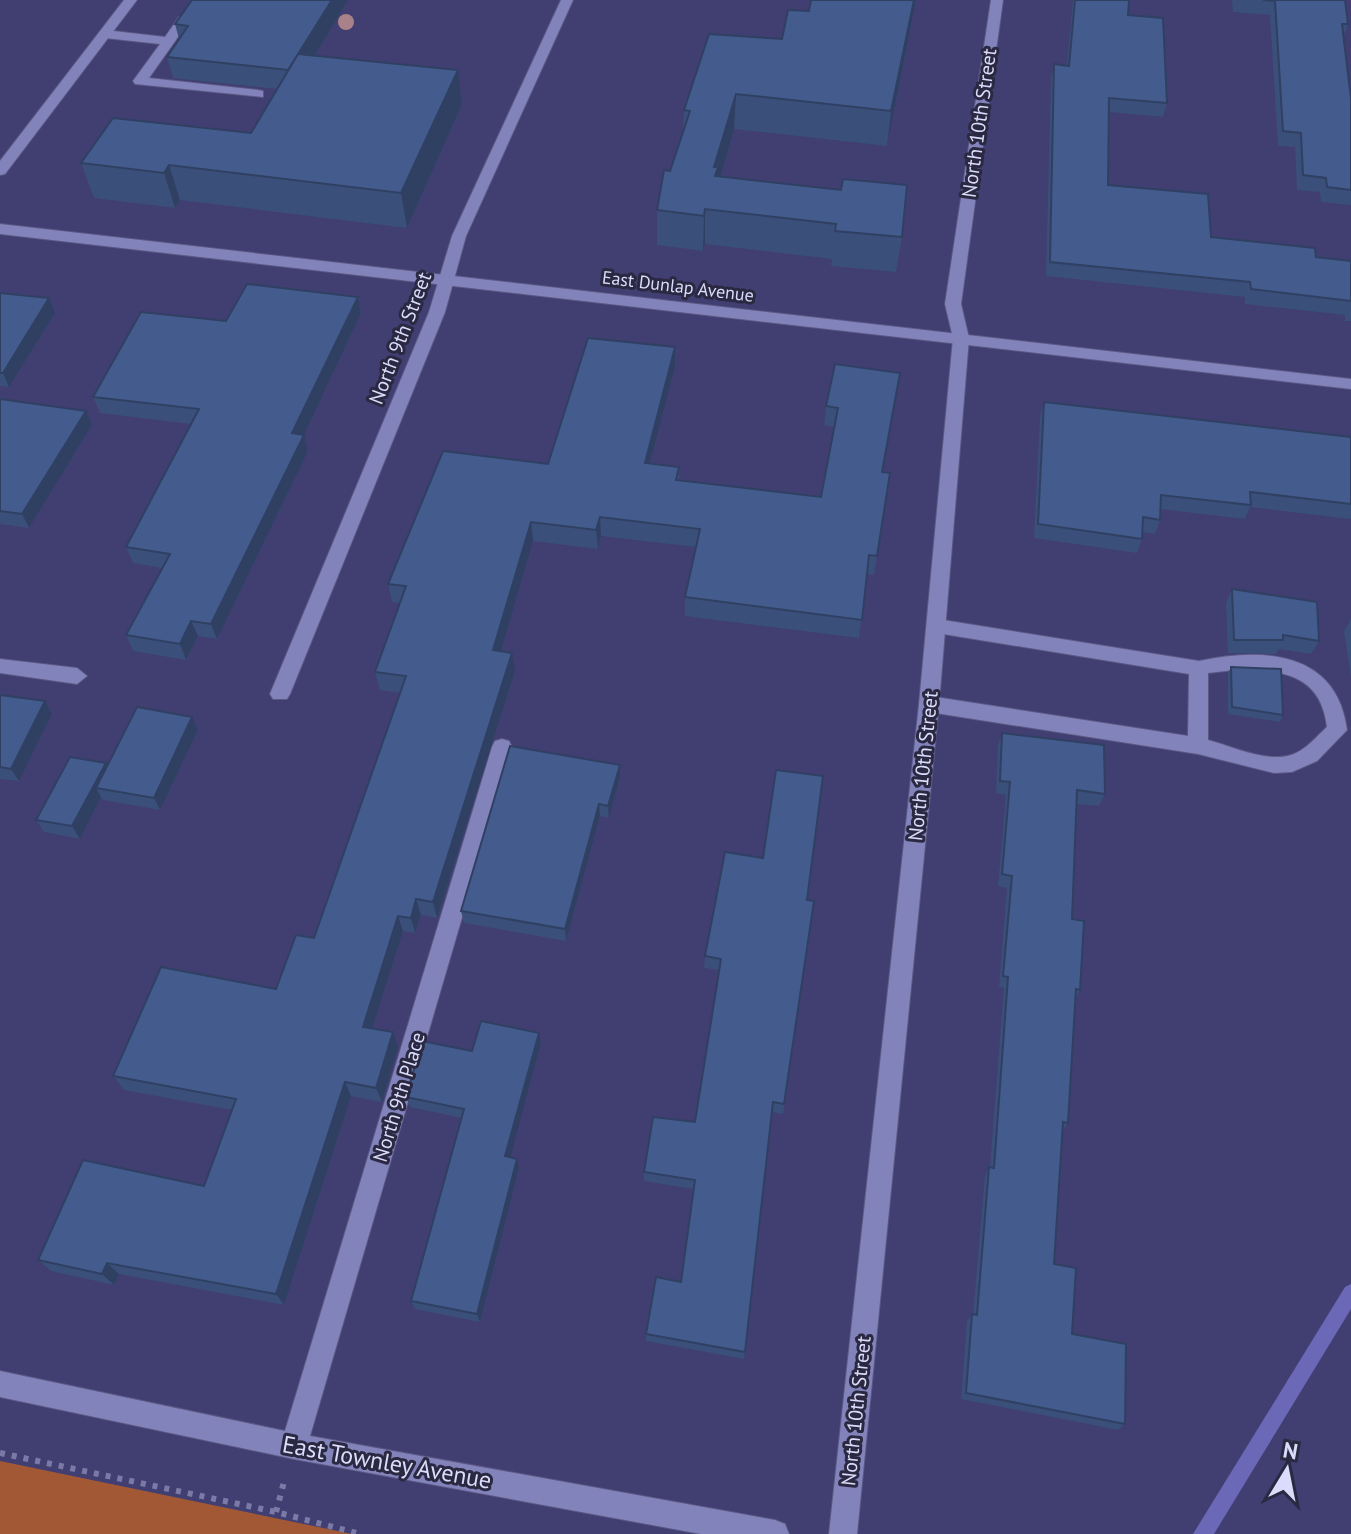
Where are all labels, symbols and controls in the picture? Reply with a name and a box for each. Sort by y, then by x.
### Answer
street label: North 10th Street [956,46,1002,199]
street label: East Dunlap Avenue [601,265,755,307]
street label: North 9th Street [363,268,437,408]
street label: North 10th Street [902,690,944,842]
street label: North 9th Place [367,1029,431,1165]
street label: North 10th Street [835,1335,877,1487]
street label: East Townley Avenue [280,1428,494,1496]
north arrow [1247,1430,1327,1510]
text: N [1281,1435,1300,1465]

